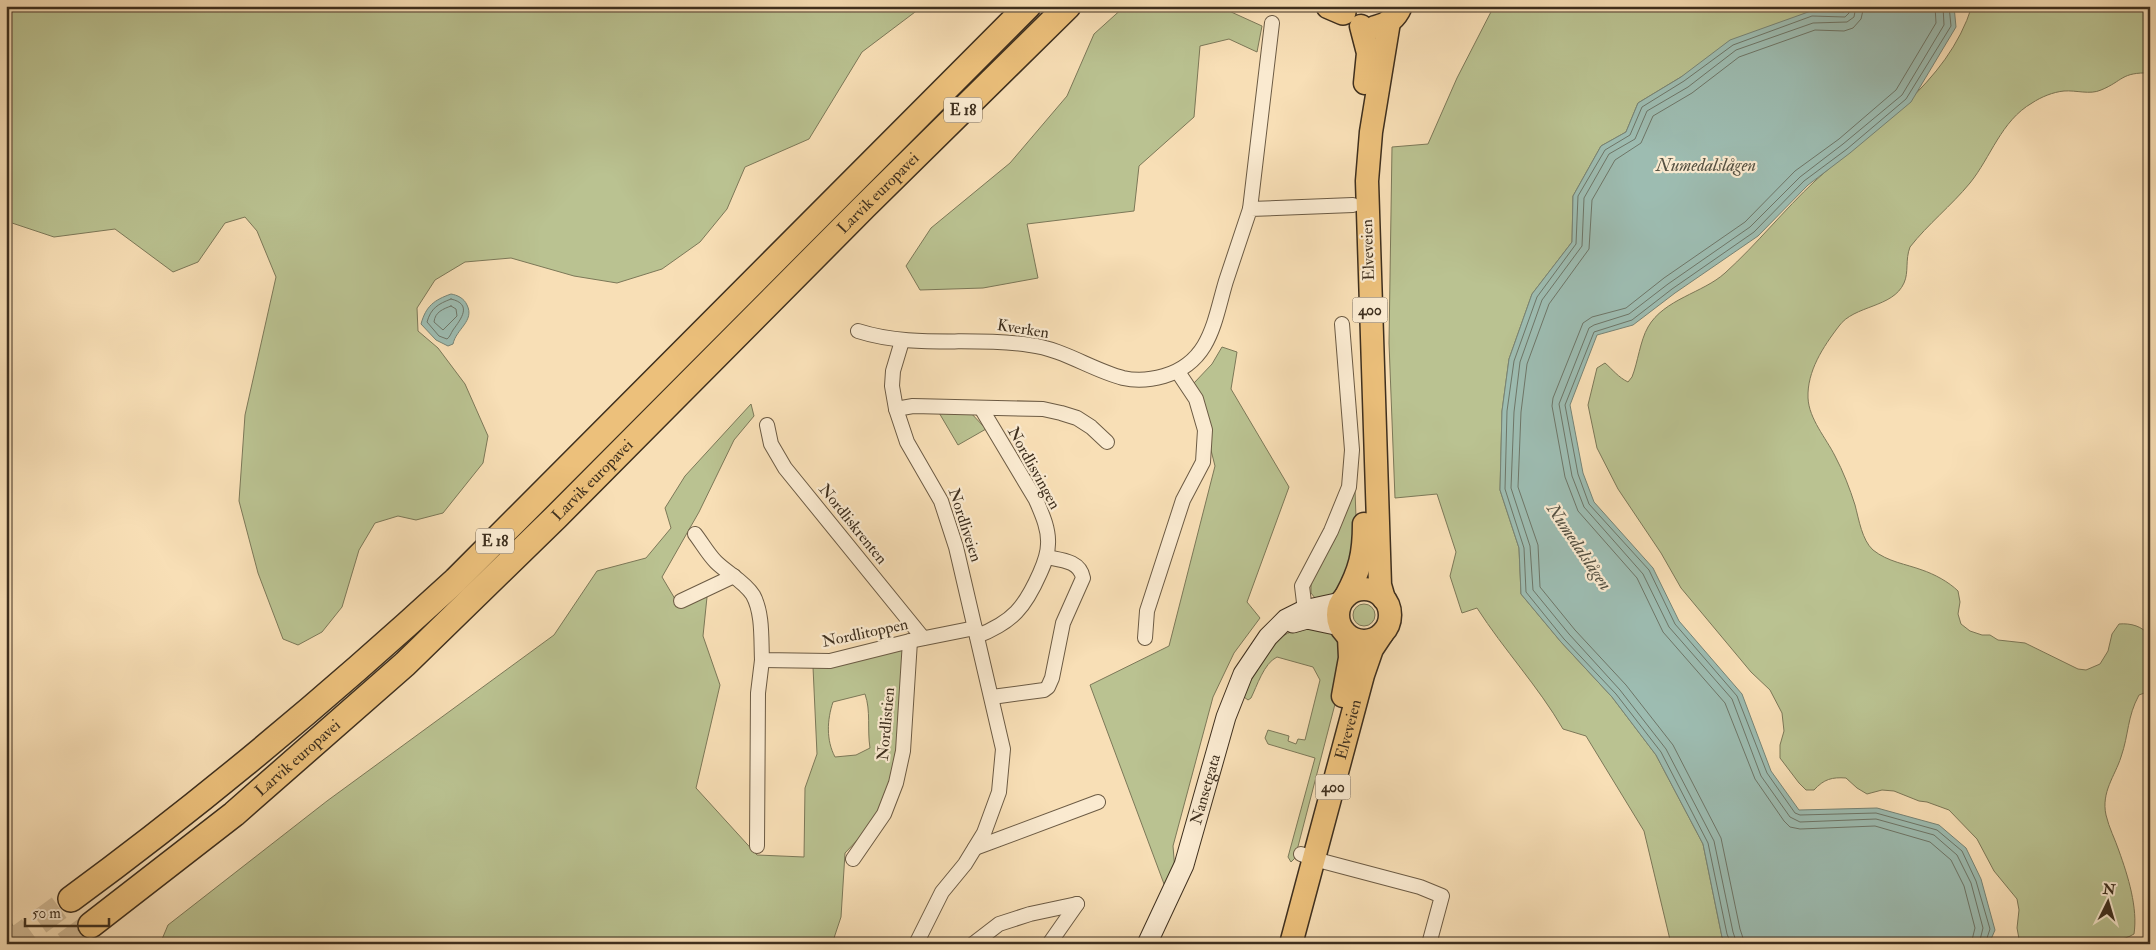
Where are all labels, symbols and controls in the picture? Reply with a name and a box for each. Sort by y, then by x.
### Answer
road number: E 18 [944,98,982,122]
street label: Larvik europavei [833,148,923,238]
water label: Numedalslågen [1655,154,1756,177]
street label: Elveveien [1357,219,1379,281]
road number: 400 [1352,298,1388,322]
street label: Kverken [996,315,1050,343]
street label: Nordlisvingen [1003,423,1065,513]
street label: Larvik europavei [548,435,637,525]
street label: Nordliskrenten [814,480,892,568]
street label: Nordliveien [944,486,986,564]
water label: Numedalslågen [1541,498,1617,595]
road number: E 18 [476,528,514,554]
street label: Nordlitoppen [820,614,910,653]
street label: Nordlistien [873,686,899,762]
street label: Elveveien [1331,697,1366,762]
street label: Larvik europavei [251,715,345,801]
street label: Nansetgata [1186,751,1225,827]
road number: 400 [1316,774,1350,800]
north arrow [2084,878,2134,928]
text: N [2101,880,2117,899]
scale bar [25,895,109,927]
text: 50 m [32,904,61,923]

